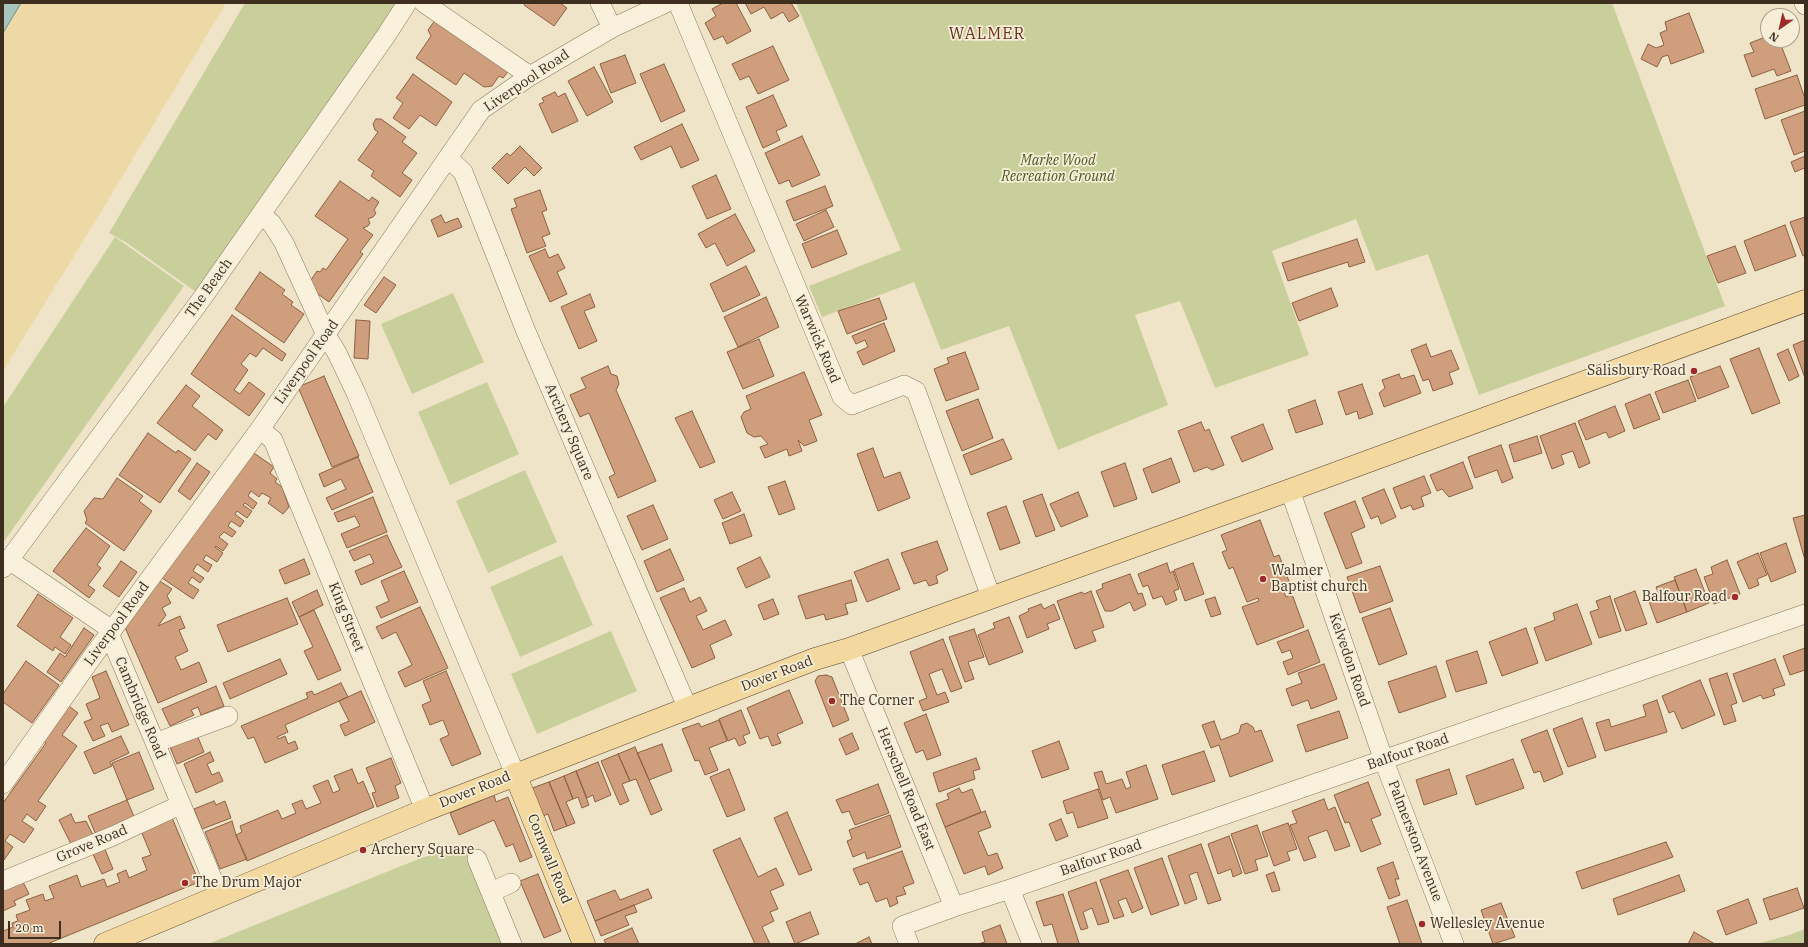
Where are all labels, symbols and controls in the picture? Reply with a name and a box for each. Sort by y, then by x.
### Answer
north arrow [1760,8,1800,48]
district label: WALMER [949,24,1025,44]
text: N [1766,29,1781,45]
street label: Liverpool Road [481,46,573,116]
park label: Marke Wood Recreation Ground [1001,153,1115,186]
street label: The Beach [182,255,236,321]
street label: Warwick Road [791,292,843,386]
street label: Liverpool Road [272,317,342,407]
place label: Salisbury Road [1587,363,1686,379]
marker: Salisbury Road [1689,366,1699,376]
street label: Archery Square [541,381,597,483]
place label: Walmer Baptist church [1271,563,1368,596]
marker: Walmer Baptist church [1258,574,1268,584]
street label: Liverpool Road [81,579,153,669]
street label: King Street [324,580,368,654]
place label: Balfour Road [1642,589,1727,605]
marker: Balfour Road [1730,592,1740,602]
street label: Kelvedon Road [1325,611,1373,709]
street label: Dover Road [739,653,815,695]
street label: Cambridge Road [111,655,169,761]
place label: The Corner [840,693,914,709]
marker: The Corner [827,696,837,706]
street label: Herschell Road East [874,725,938,853]
street label: Balfour Road [1365,730,1451,774]
street label: Dover Road [437,768,513,812]
street label: Palmerston Avenue [1384,778,1446,904]
street label: Cornwall Road [523,812,575,906]
street label: Grove Road [54,822,130,866]
street label: Balfour Road [1058,836,1144,880]
place label: Archery Square [371,842,474,858]
marker: Archery Square [358,845,368,855]
place label: The Drum Major [193,875,301,891]
marker: The Drum Major [180,878,190,888]
scale bar [10,913,63,939]
place label: Wellesley Avenue [1430,916,1545,932]
marker: Wellesley Avenue [1417,919,1427,929]
text: 20 m [15,920,44,935]

